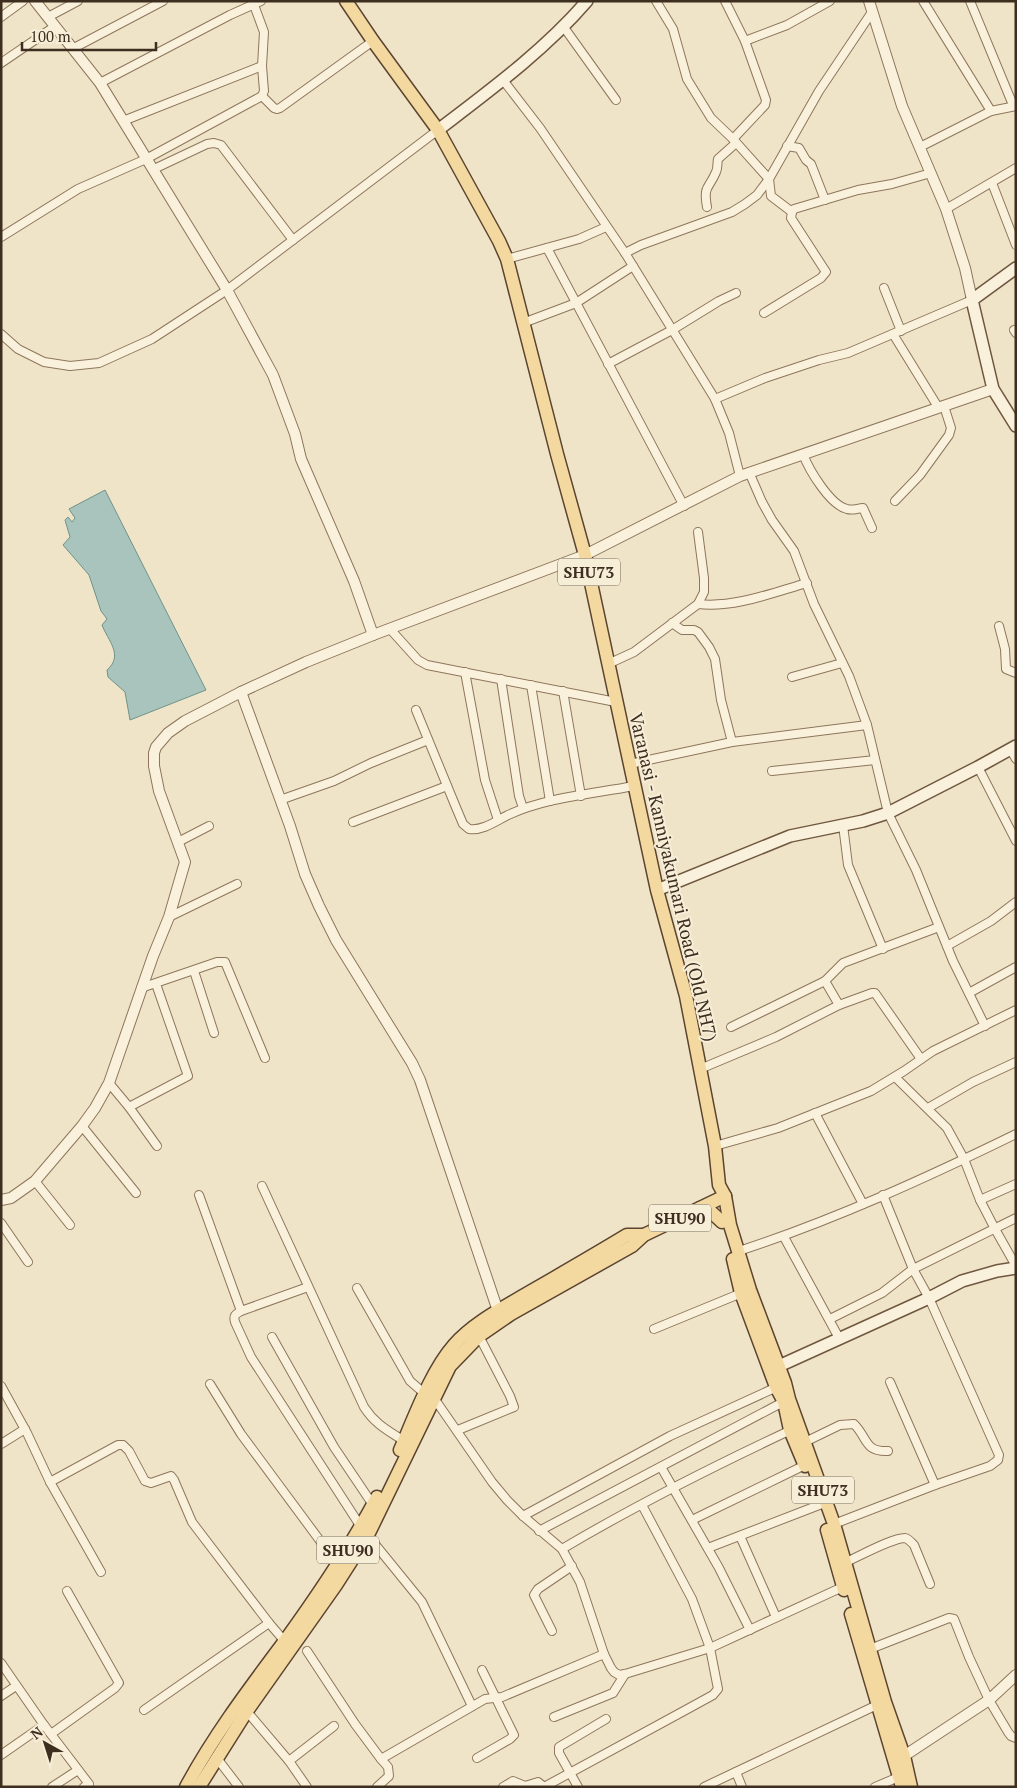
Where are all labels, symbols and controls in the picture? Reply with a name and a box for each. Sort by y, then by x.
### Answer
scale bar [22,20,156,52]
text: 100 m [30,26,71,46]
road number: SHU73 [558,558,620,586]
street label: Varanasi - Kanniyakumari Road (Old NH7) [624,710,724,1044]
road number: SHU90 [649,1204,711,1232]
road number: SHU73 [792,1476,854,1504]
road number: SHU90 [317,1536,379,1564]
north arrow [20,1718,70,1768]
text: N [26,1722,47,1743]

